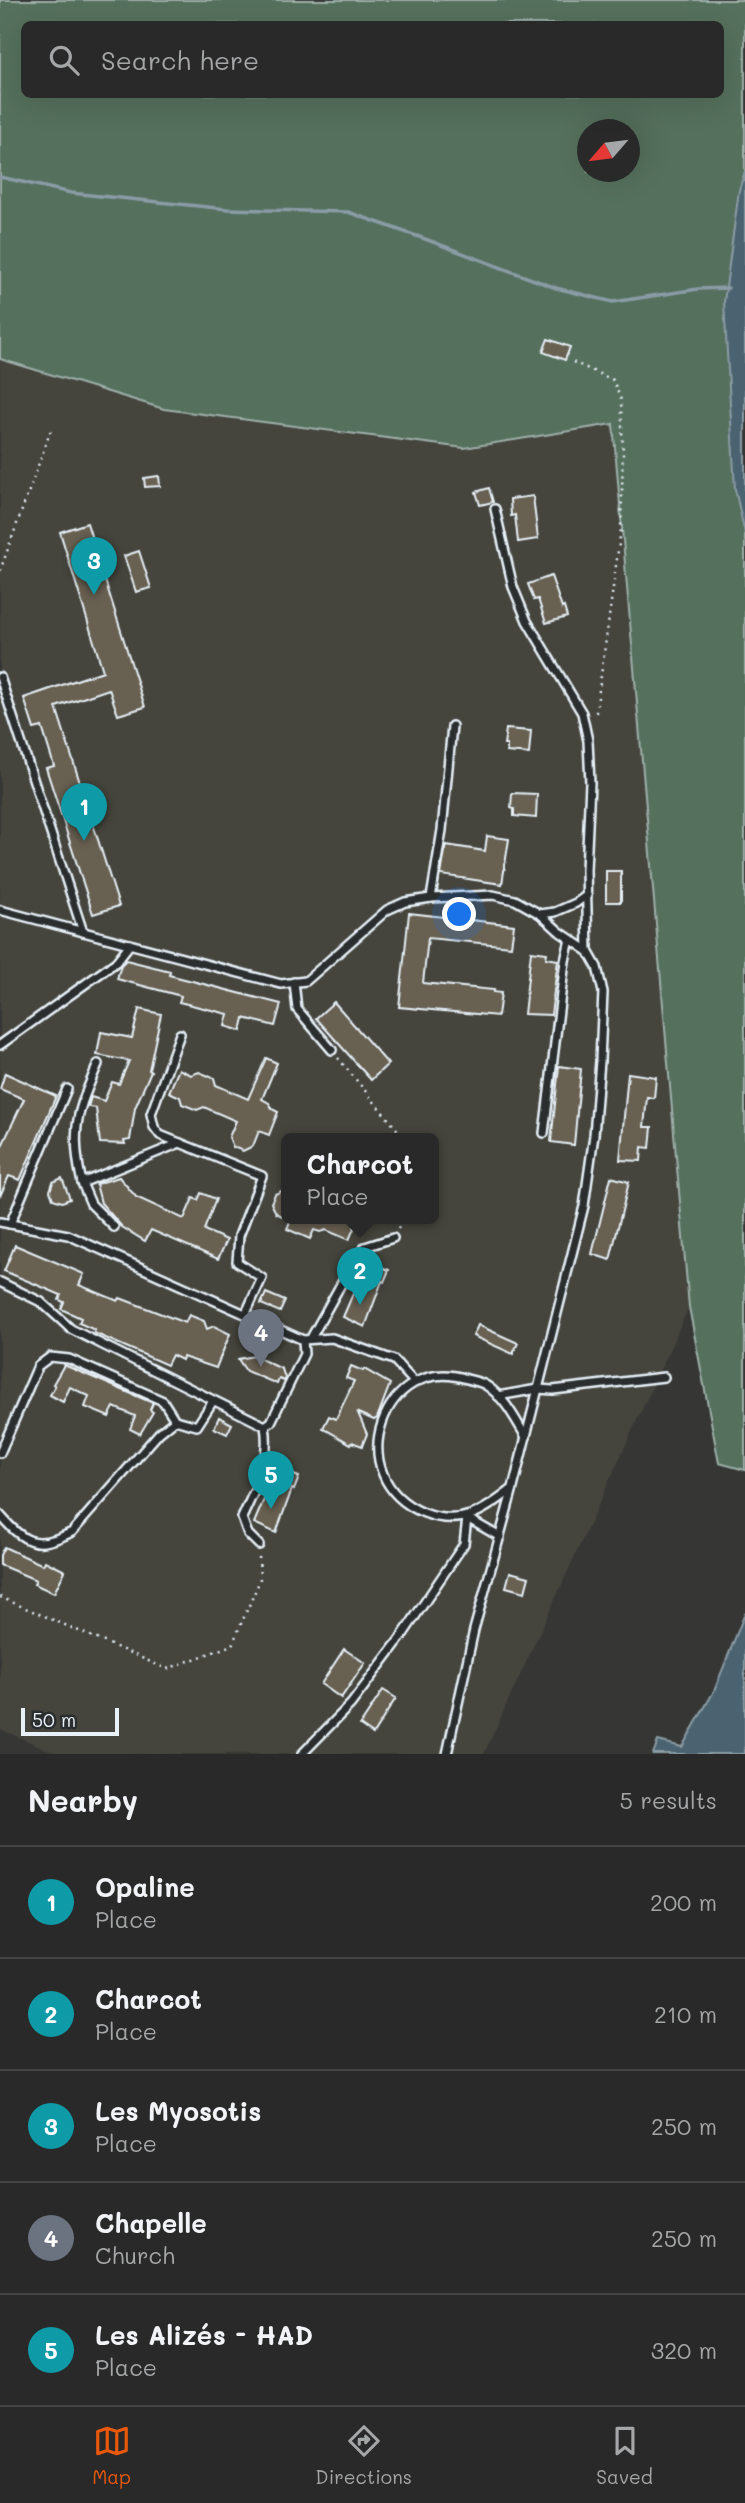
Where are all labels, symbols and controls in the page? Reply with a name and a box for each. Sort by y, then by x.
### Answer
search box [21,21,724,98]
icon: search [45,41,83,79]
text: Search here [101,43,259,77]
north arrow [577,119,640,182]
pin: 3 [71,537,117,595]
pin: 1 [61,783,107,841]
your location [442,897,476,931]
popup [281,1133,439,1224]
text: Charcot [307,1147,413,1181]
text: Place [307,1181,369,1211]
pin: 2 [337,1247,383,1305]
pin: 4 [238,1309,284,1367]
pin: 5 [248,1451,294,1509]
scale bar [21,1705,119,1737]
text: 50 m [32,1707,76,1732]
text: Nearby [28,1780,138,1820]
text: 5 results [620,1785,717,1815]
text: Opaline [95,1870,195,1904]
text: 1 [46,1887,56,1917]
text: 200 m [650,1887,717,1917]
text: Place [95,1904,157,1934]
text: Charcot [95,1982,202,2016]
text: 2 [45,1999,57,2029]
text: 210 m [654,1999,717,2029]
text: Place [95,2016,157,2046]
text: Les Myosotis [95,2094,261,2128]
text: 3 [44,2111,58,2141]
text: 250 m [651,2111,717,2141]
text: Place [95,2128,157,2158]
text: Chapelle [95,2206,207,2240]
text: 4 [44,2223,58,2253]
text: 250 m [651,2223,717,2253]
text: Church [95,2240,175,2270]
text: Les Alizés - HAD [95,2318,313,2352]
text: 5 [44,2335,58,2365]
text: 320 m [651,2335,717,2365]
text: Place [95,2352,157,2382]
tab: Map [92,2422,131,2489]
tab: Directions [315,2422,412,2489]
tab: Saved [596,2422,653,2489]

